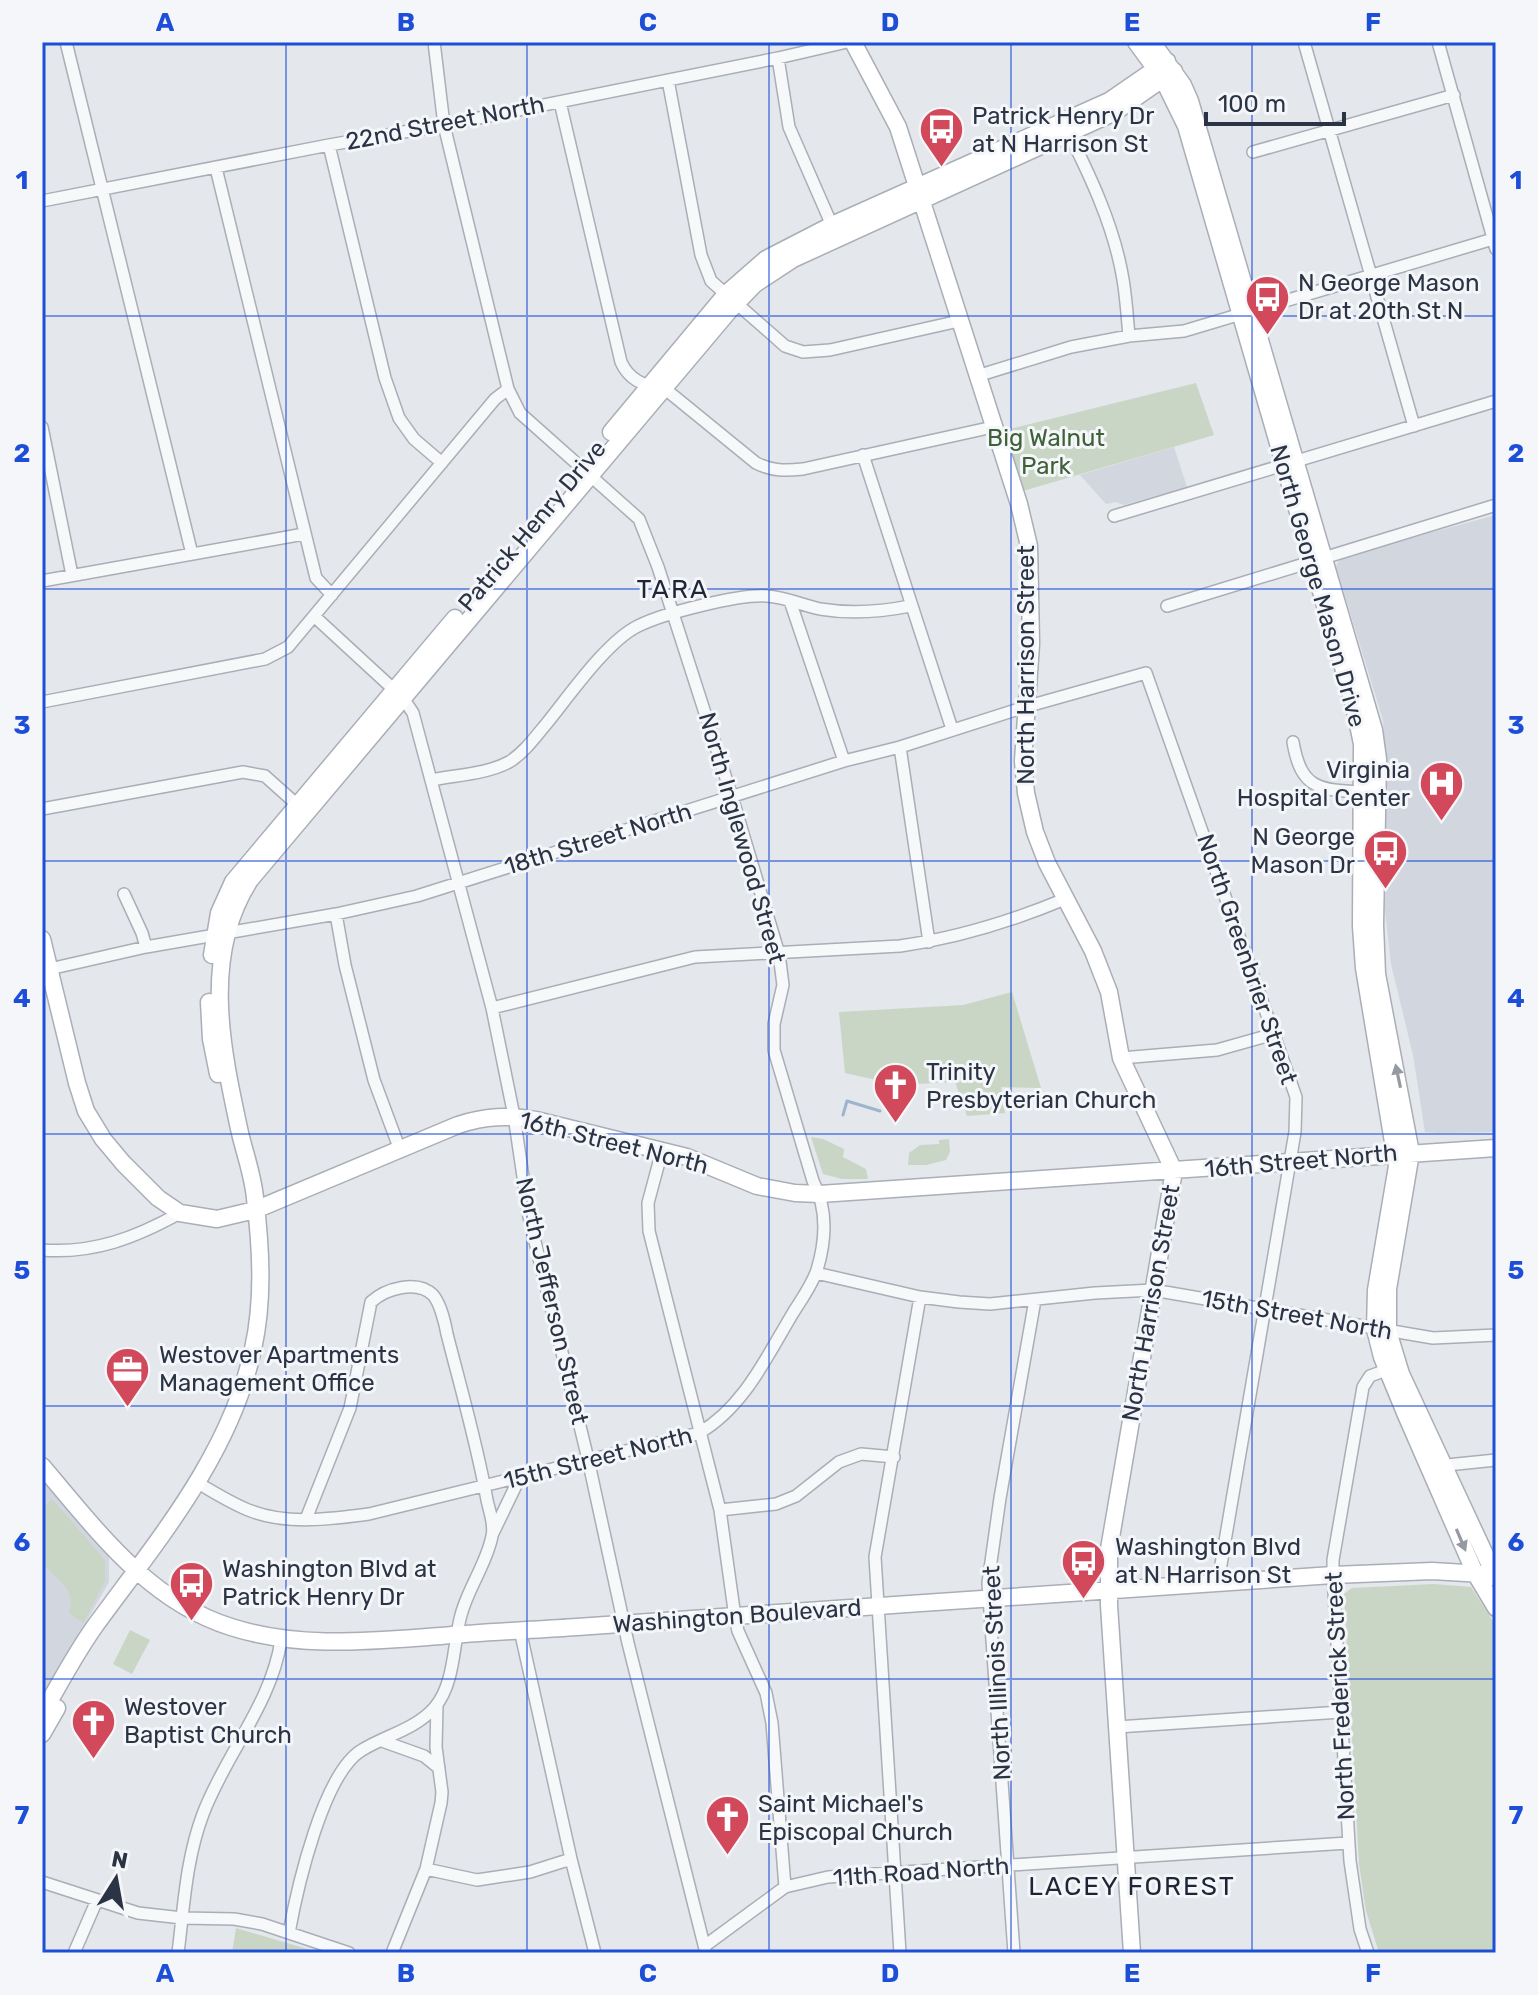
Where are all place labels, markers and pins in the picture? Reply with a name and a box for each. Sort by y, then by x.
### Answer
place label: Patrick Henry Dr at N Harrison St [972,102,1154,158]
bus stop icon: Patrick Henry Dr at N Harrison St [917,106,965,169]
place label: N George Mason Dr at 20th St N [1298,269,1480,325]
bus stop icon: N George Mason Dr at 20th St N [1243,273,1291,336]
place label: Virginia Hospital Center [1237,756,1410,812]
hospital icon: Virginia Hospital Center [1417,760,1465,823]
place label: N George Mason Dr [1251,823,1355,879]
bus stop icon: N George Mason Dr [1362,827,1410,890]
place label: Trinity Presbyterian Church [926,1058,1156,1114]
church icon: Trinity Presbyterian Church [871,1062,919,1125]
place label: Westover Apartments Management Office [159,1341,399,1397]
office icon: Westover Apartments Management Office [104,1345,152,1408]
place label: Washington Blvd at N Harrison St [1115,1533,1301,1589]
bus stop icon: Washington Blvd at N Harrison St [1060,1537,1108,1600]
place label: Washington Blvd at Patrick Henry Dr [222,1555,436,1611]
bus stop icon: Washington Blvd at Patrick Henry Dr [167,1559,215,1622]
place label: Westover Baptist Church [124,1693,292,1749]
church icon: Westover Baptist Church [69,1697,117,1760]
place label: Saint Michael's Episcopal Church [758,1790,953,1846]
church icon: Saint Michael's Episcopal Church [703,1794,751,1857]

